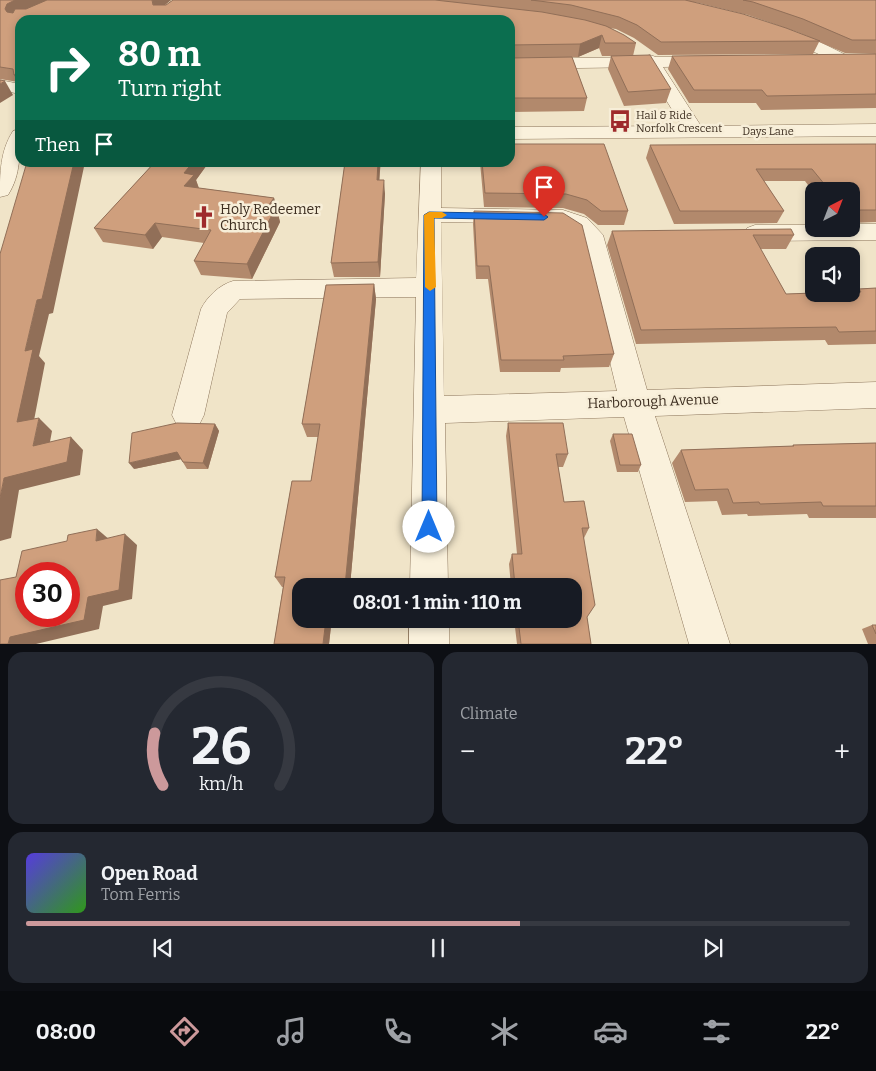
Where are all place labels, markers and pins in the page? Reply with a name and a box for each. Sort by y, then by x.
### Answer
bus stop icon: Hail & Ride Norfolk Crescent [607,108,633,134]
place label: Hail & Ride Norfolk Crescent [636,109,722,135]
pin [523,166,565,217]
place label: Holy Redeemer Church [220,201,320,234]
church icon: Holy Redeemer Church [191,204,217,230]

